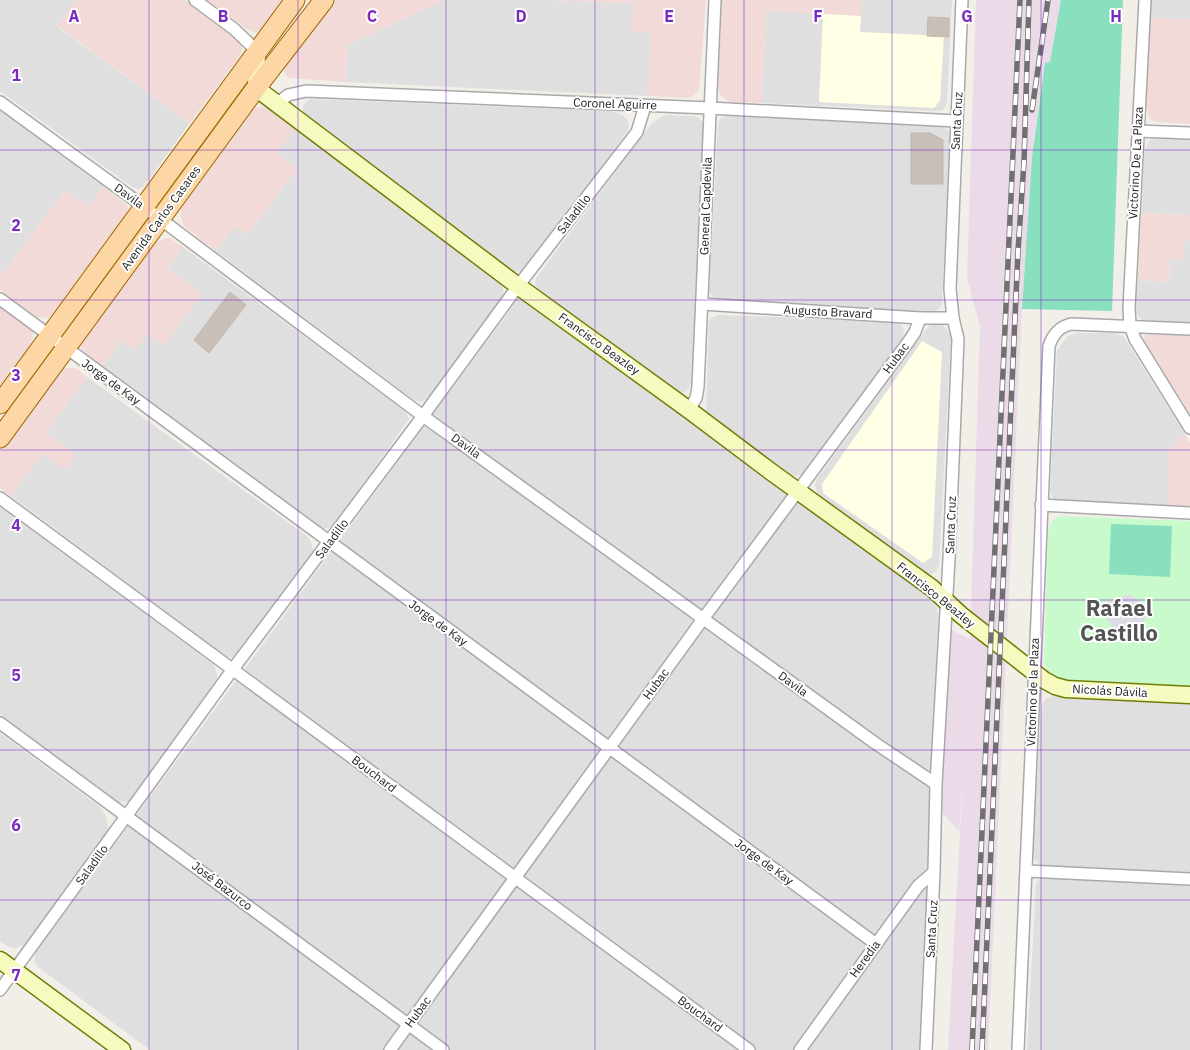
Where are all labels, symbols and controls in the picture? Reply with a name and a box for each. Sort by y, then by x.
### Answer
text: A [69,6,80,26]
text: B [218,6,229,26]
text: C [367,6,377,26]
text: D [515,6,527,26]
text: E [664,6,674,26]
text: F [813,6,823,26]
text: G [961,6,973,26]
text: H [1110,6,1122,26]
text: 1 [11,65,21,85]
street label: Santa Cruz [947,91,966,150]
street label: Coronel Aguirre [573,95,658,112]
street label: Victorino De La Plaza [1125,106,1146,220]
street label: General Capdevila [696,156,715,255]
street label: Avenida Carlos Casares [118,162,204,273]
street label: Davila [112,180,148,212]
street label: Saladillo [553,191,594,237]
text: 2 [11,215,21,235]
street label: Augusto Bravard [783,302,873,321]
street label: Francisco Beazley [556,309,643,378]
street label: Hubac [879,339,912,376]
street label: Jorge de Kay [79,355,144,408]
text: 3 [11,365,21,385]
street label: Davila [449,430,485,462]
street label: Santa Cruz [942,495,959,554]
text: 4 [11,515,21,535]
street label: Saladillo [312,516,352,562]
street label: Francisco Beazley [894,558,979,631]
district label: Rafael Castillo [1080,593,1158,647]
street label: Jorge de Kay [406,596,471,649]
street label: Victorino de la Plaza [1023,637,1042,747]
text: 5 [11,665,21,685]
street label: Hubac [639,665,672,702]
street label: Davila [776,668,812,700]
street label: Nicolás Dávila [1072,681,1149,700]
street label: Bouchard [349,752,400,795]
text: 6 [11,815,21,835]
street label: Jorge de Kay [732,835,797,888]
street label: Saladillo [72,841,111,888]
street label: José Bazurco [189,858,256,913]
street label: Santa Cruz [922,899,941,958]
street label: Heredia [846,937,883,980]
text: 7 [11,965,21,985]
street label: Bouchard [675,992,726,1035]
street label: Hubac [401,993,434,1030]

